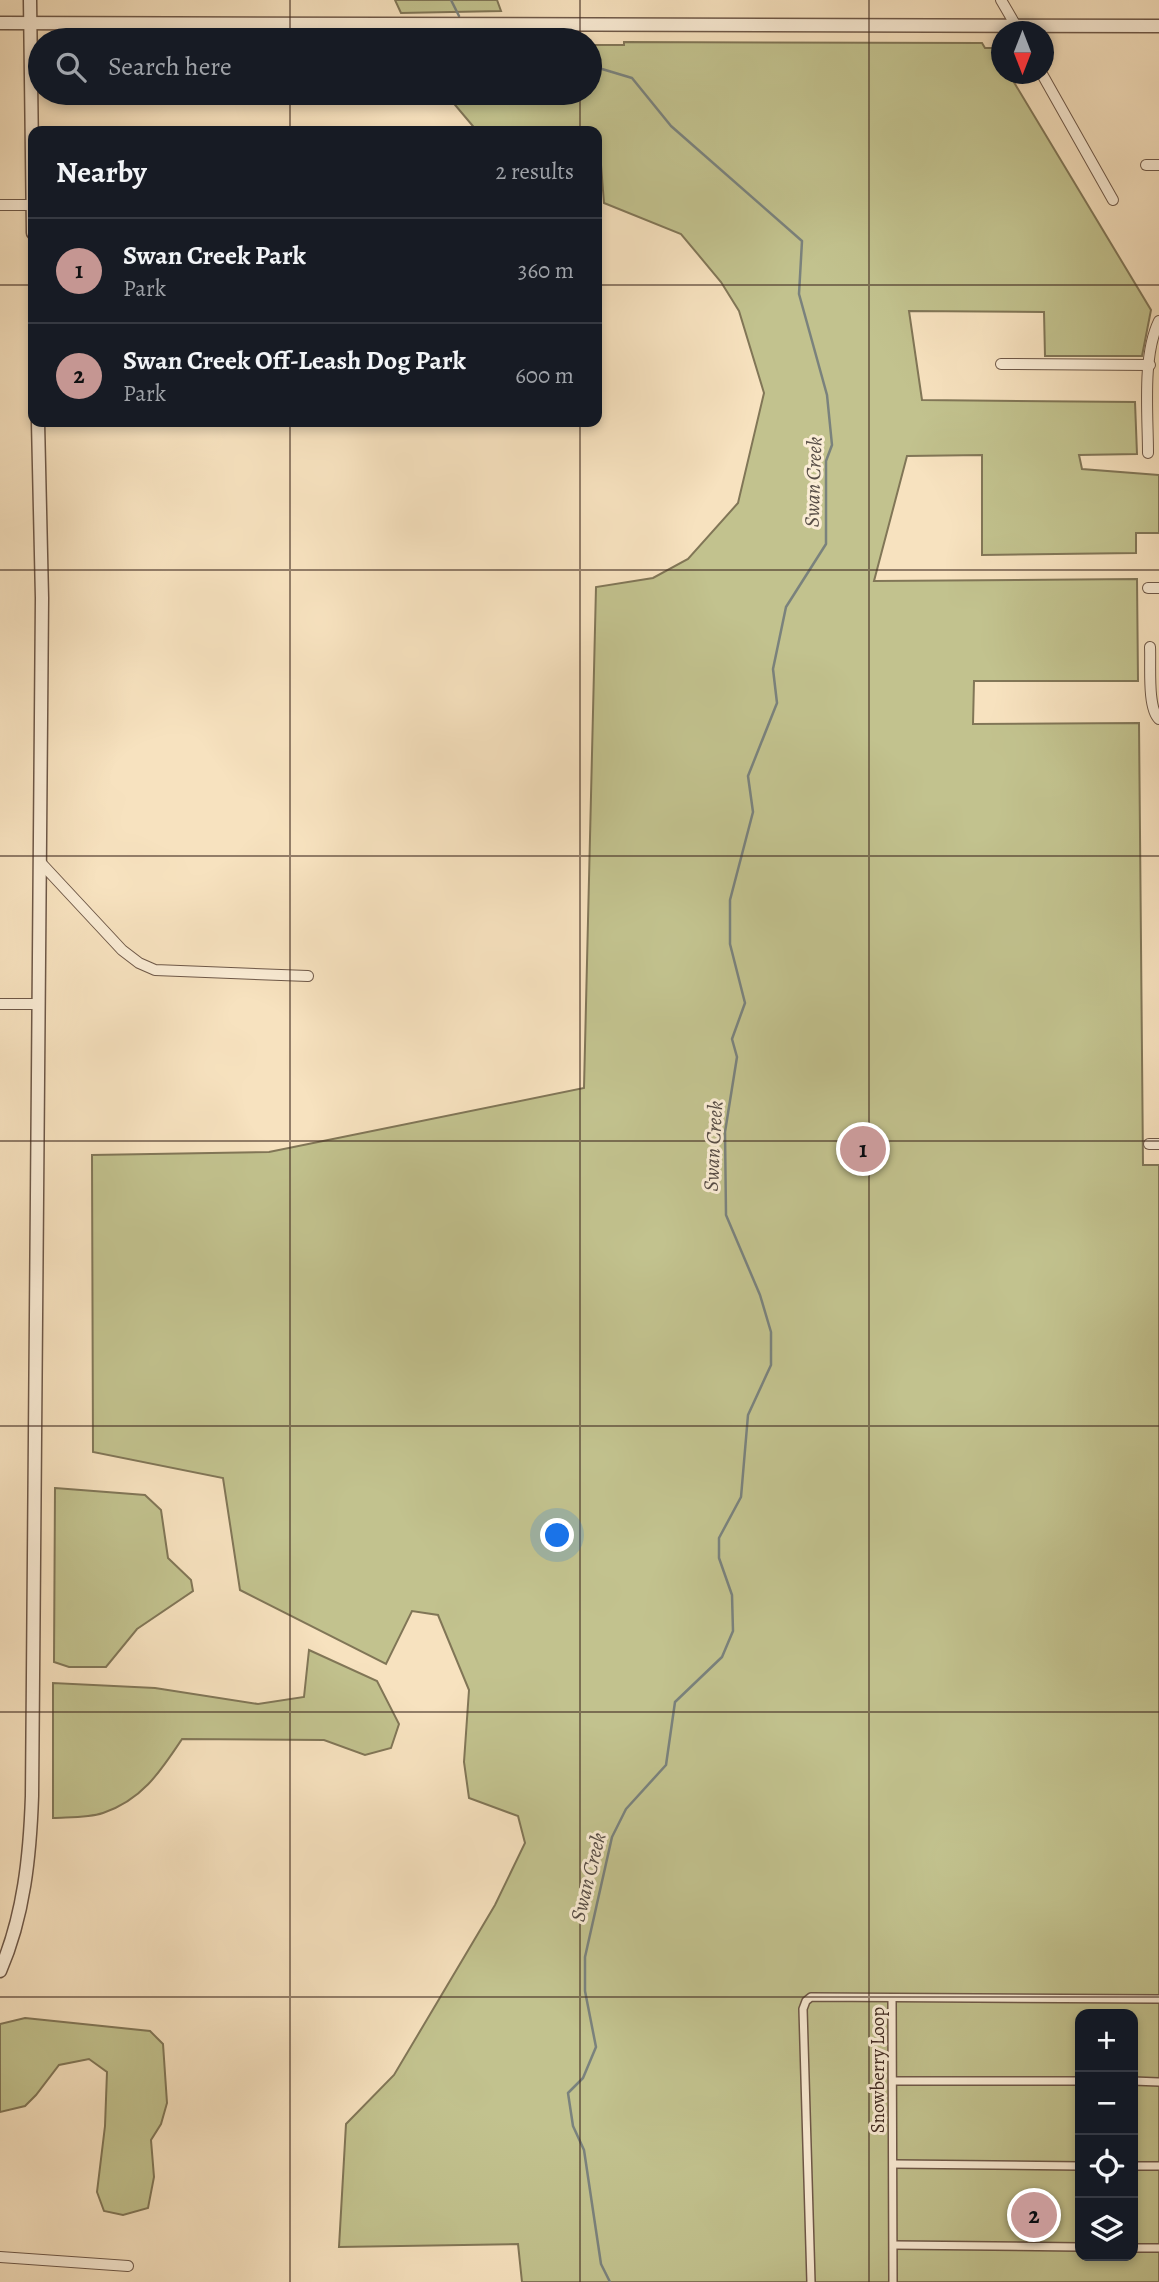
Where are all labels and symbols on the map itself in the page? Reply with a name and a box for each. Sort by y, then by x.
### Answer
north arrow [991,21,1054,84]
water label: Swan Creek [797,436,829,528]
water label: Swan Creek [697,1100,729,1192]
pin: 1 [840,1123,886,1175]
your location [540,1518,574,1552]
water label: Swan Creek [563,1830,613,1924]
street label: Snowberry Loop [865,2007,891,2133]
pin: 2 [1011,2189,1057,2241]

